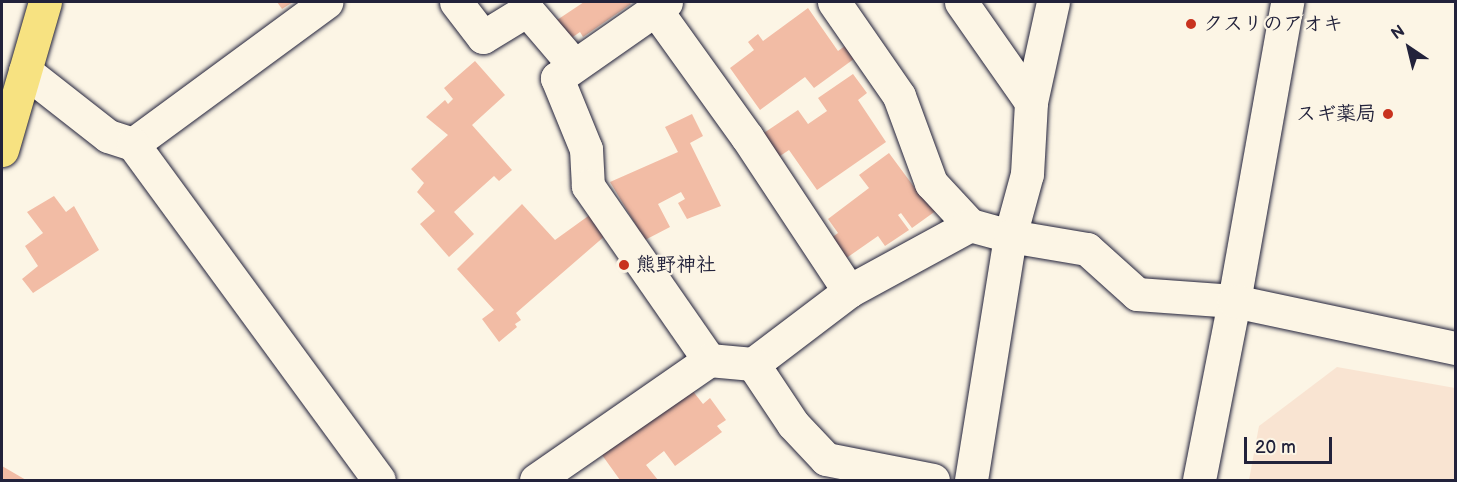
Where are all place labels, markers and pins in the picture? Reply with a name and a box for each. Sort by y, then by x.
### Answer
place label: クスリのアオキ [1203,12,1343,36]
marker: クスリのアオキ [1184,17,1198,31]
place label: スギ薬局 [1296,102,1376,126]
marker: スギ薬局 [1381,107,1395,121]
place label: 熊野神社 [636,253,716,277]
marker: 熊野神社 [617,258,631,272]

